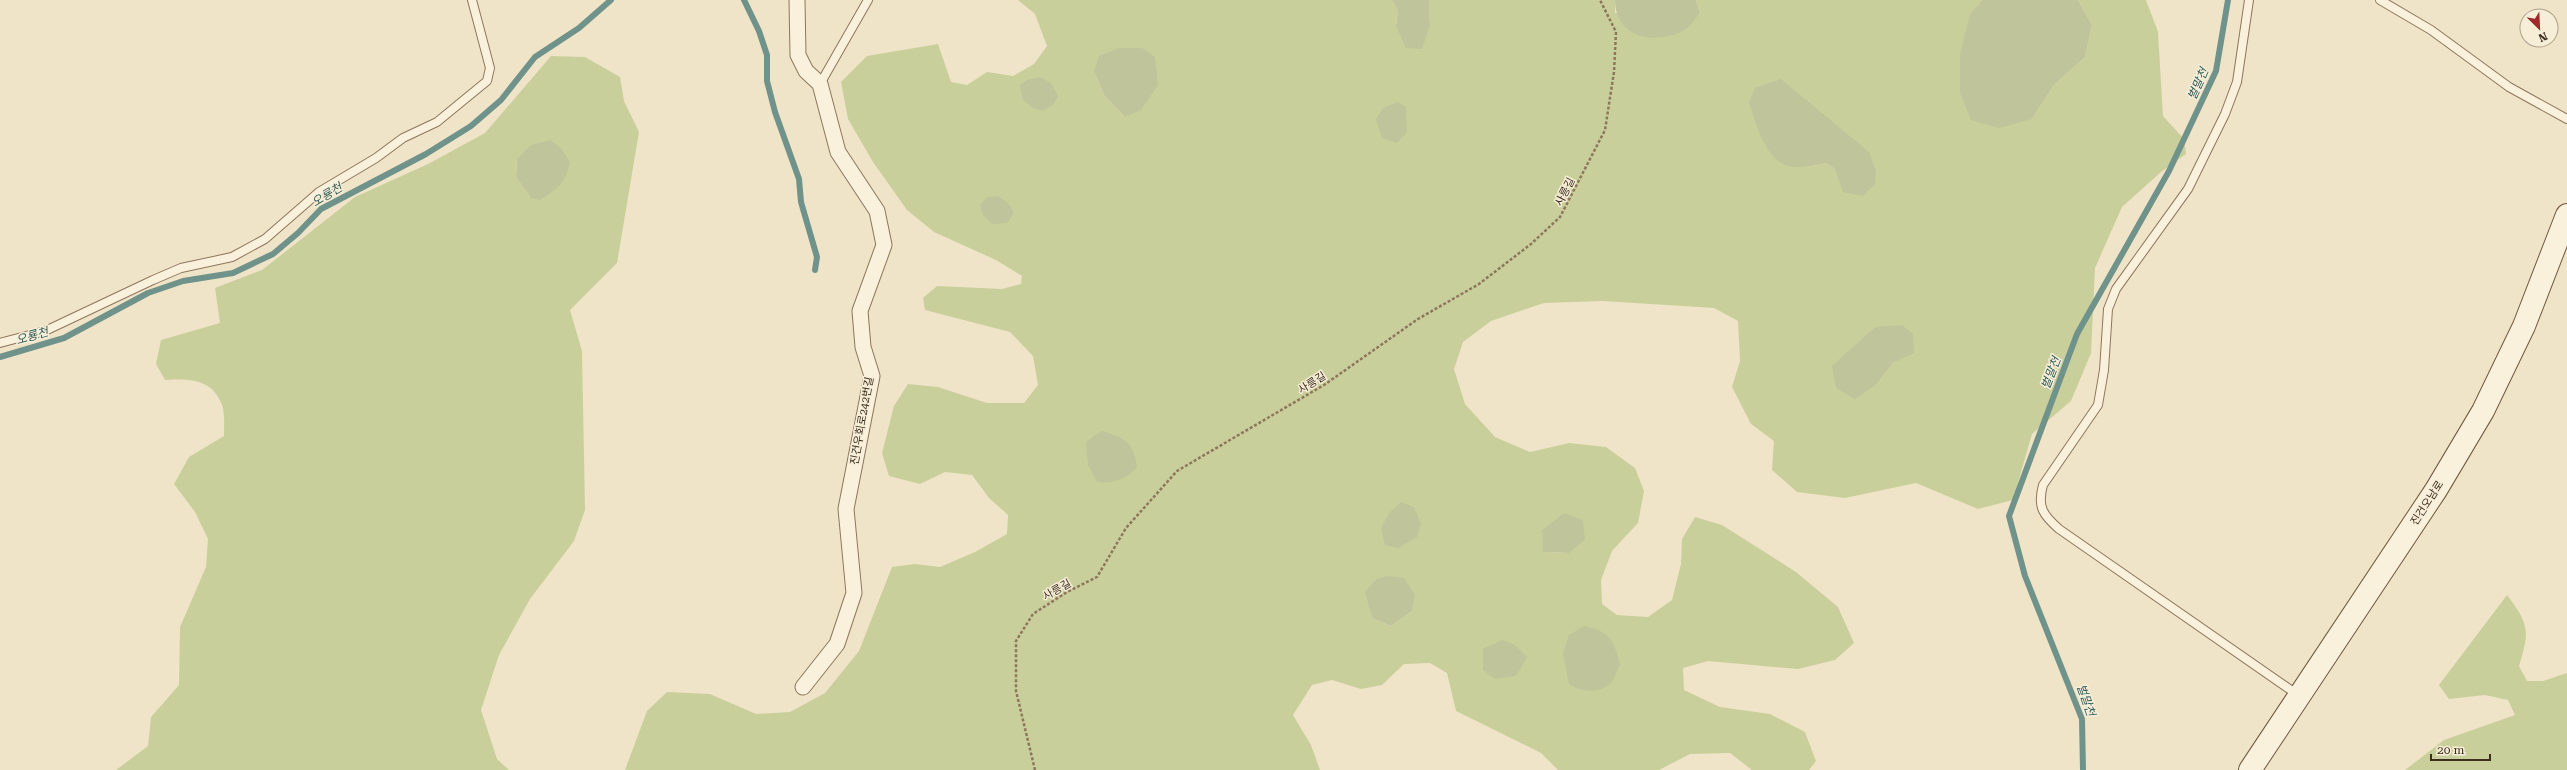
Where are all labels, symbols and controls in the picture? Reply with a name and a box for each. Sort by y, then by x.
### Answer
north arrow [2519,8,2559,48]
text: N [2536,29,2549,45]
water label: 벌말천 [2185,64,2212,102]
street label: 사릉길 [1552,176,1578,208]
water label: 오룡천 [309,179,346,210]
water label: 오룡천 [14,324,52,347]
water label: 벌말천 [2039,353,2064,391]
street label: 사릉길 [1296,369,1328,397]
street label: 진건우회로242번길 [848,376,876,466]
street label: 진건오남로 [2408,478,2446,528]
street label: 사릉길 [1041,577,1073,603]
water label: 벌말천 [2074,682,2099,720]
scale bar [2431,736,2490,762]
text: 20 m [2437,743,2464,757]

